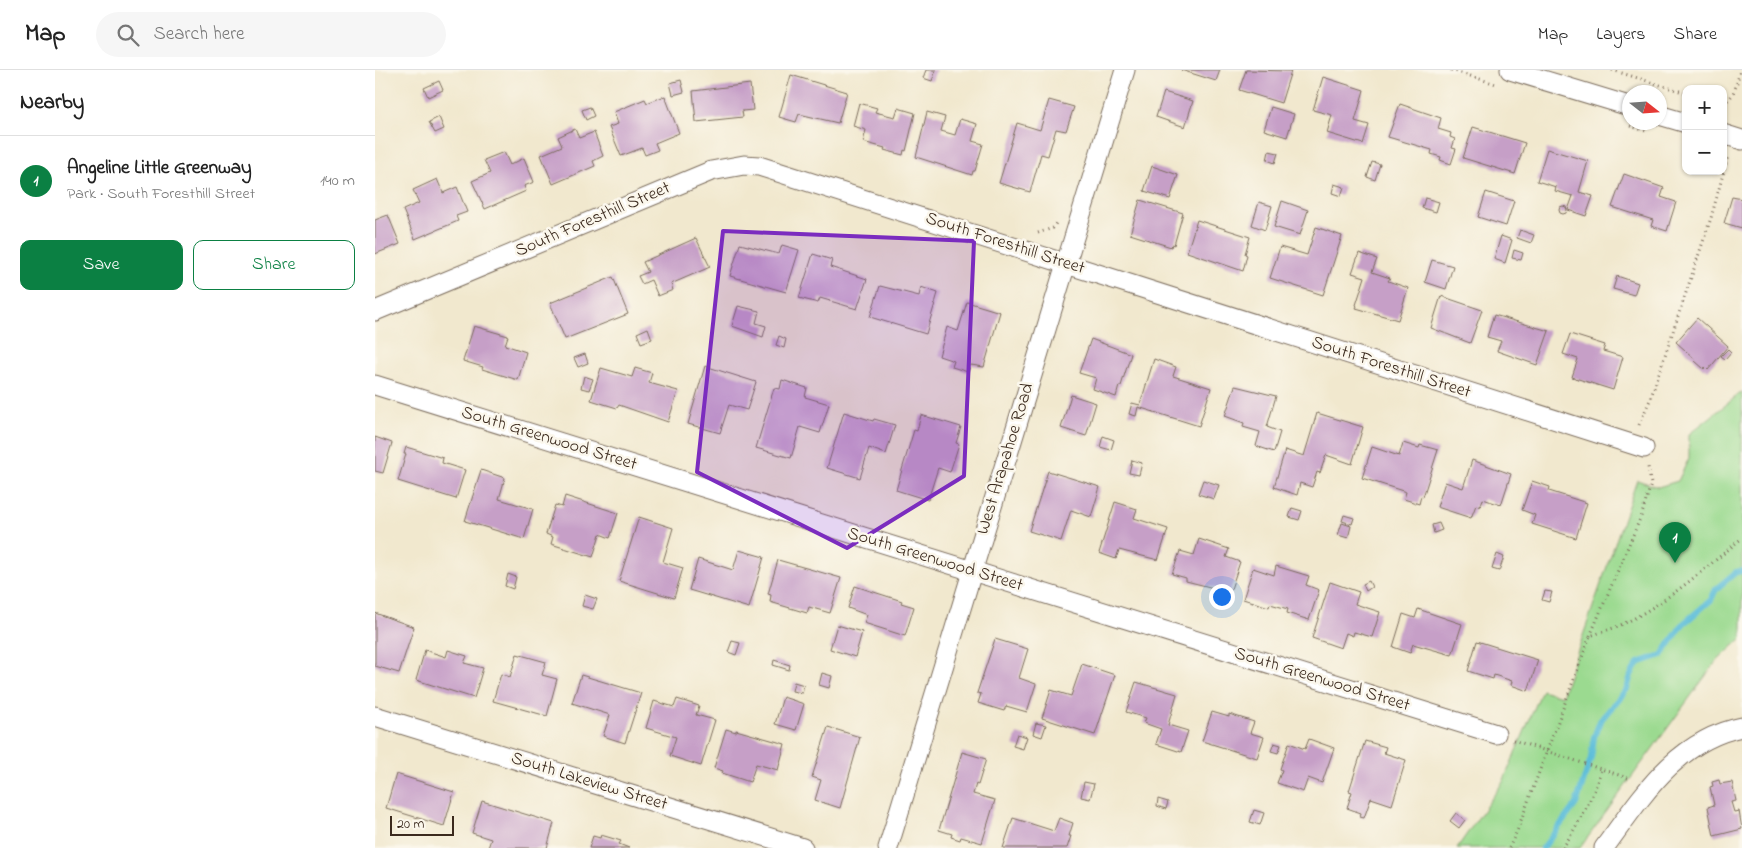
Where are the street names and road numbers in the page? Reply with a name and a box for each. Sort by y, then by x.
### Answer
street label: South Foresthill Street [511,176,675,264]
street label: South Foresthill Street [922,206,1088,282]
street label: South Foresthill Street [1308,330,1474,406]
street label: West Arapahoe Road [971,380,1041,538]
street label: South Greenwood Street [458,400,640,478]
street label: South Greenwood Street [844,521,1026,599]
street label: South Greenwood Street [1231,641,1413,719]
street label: South Lakeview Street [507,746,671,818]

